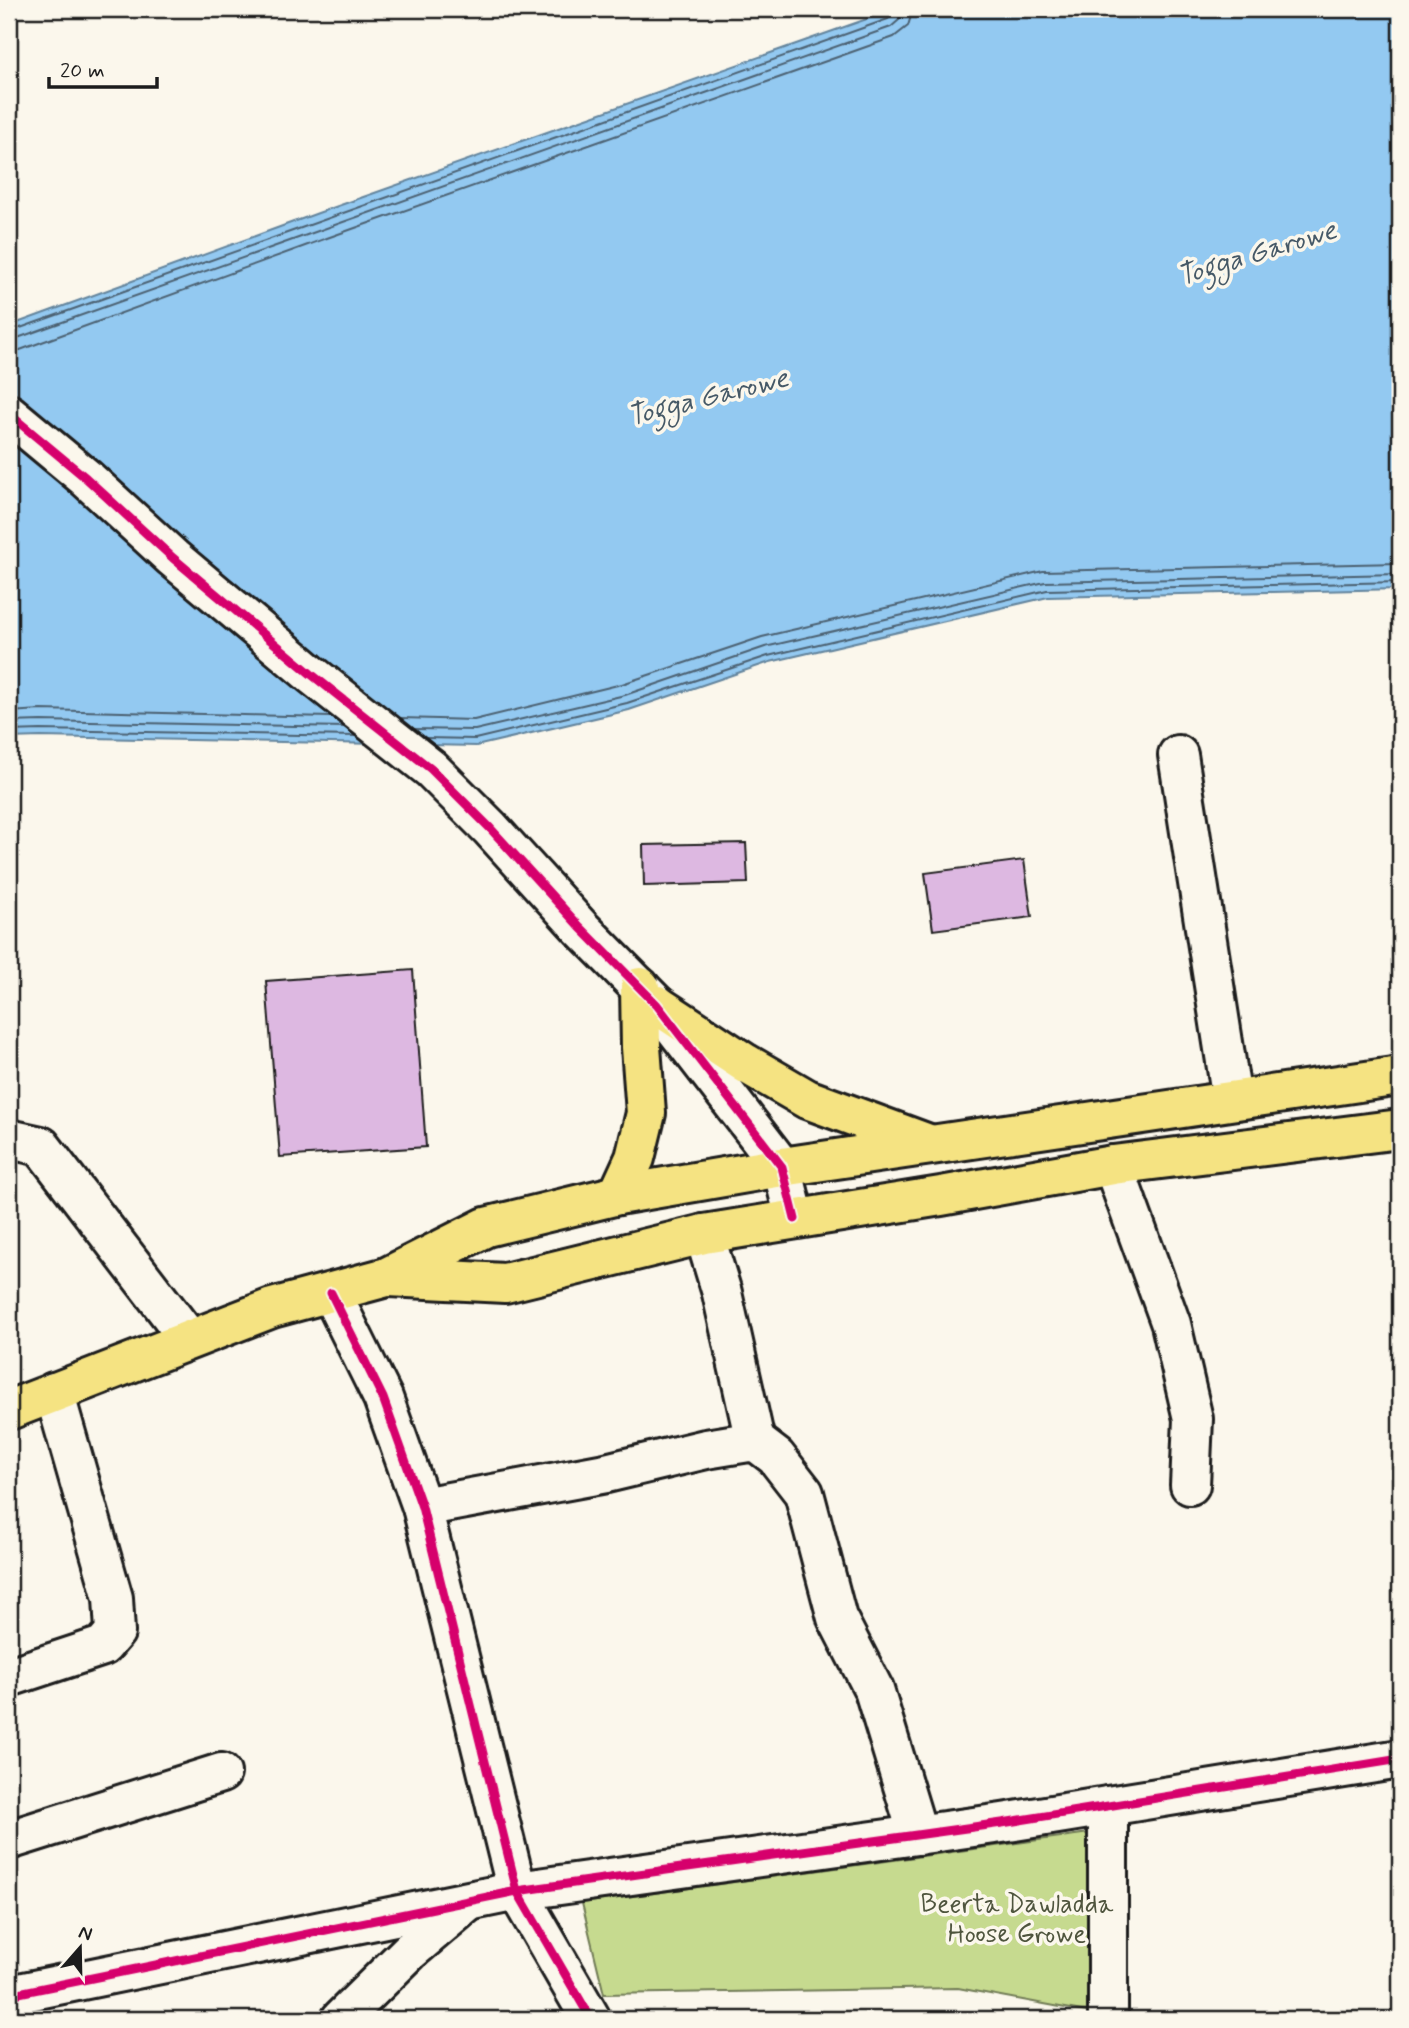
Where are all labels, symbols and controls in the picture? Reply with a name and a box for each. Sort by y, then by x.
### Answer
scale bar [49,46,158,90]
text: 20 m [60,57,105,85]
water label: Togga Garowe [1173,212,1343,299]
water label: Togga Garowe [624,360,794,439]
park label: Beerta Dawladda Hoose Growe [921,1888,1114,1952]
north arrow [46,1912,116,1982]
text: N [75,1920,96,1947]

